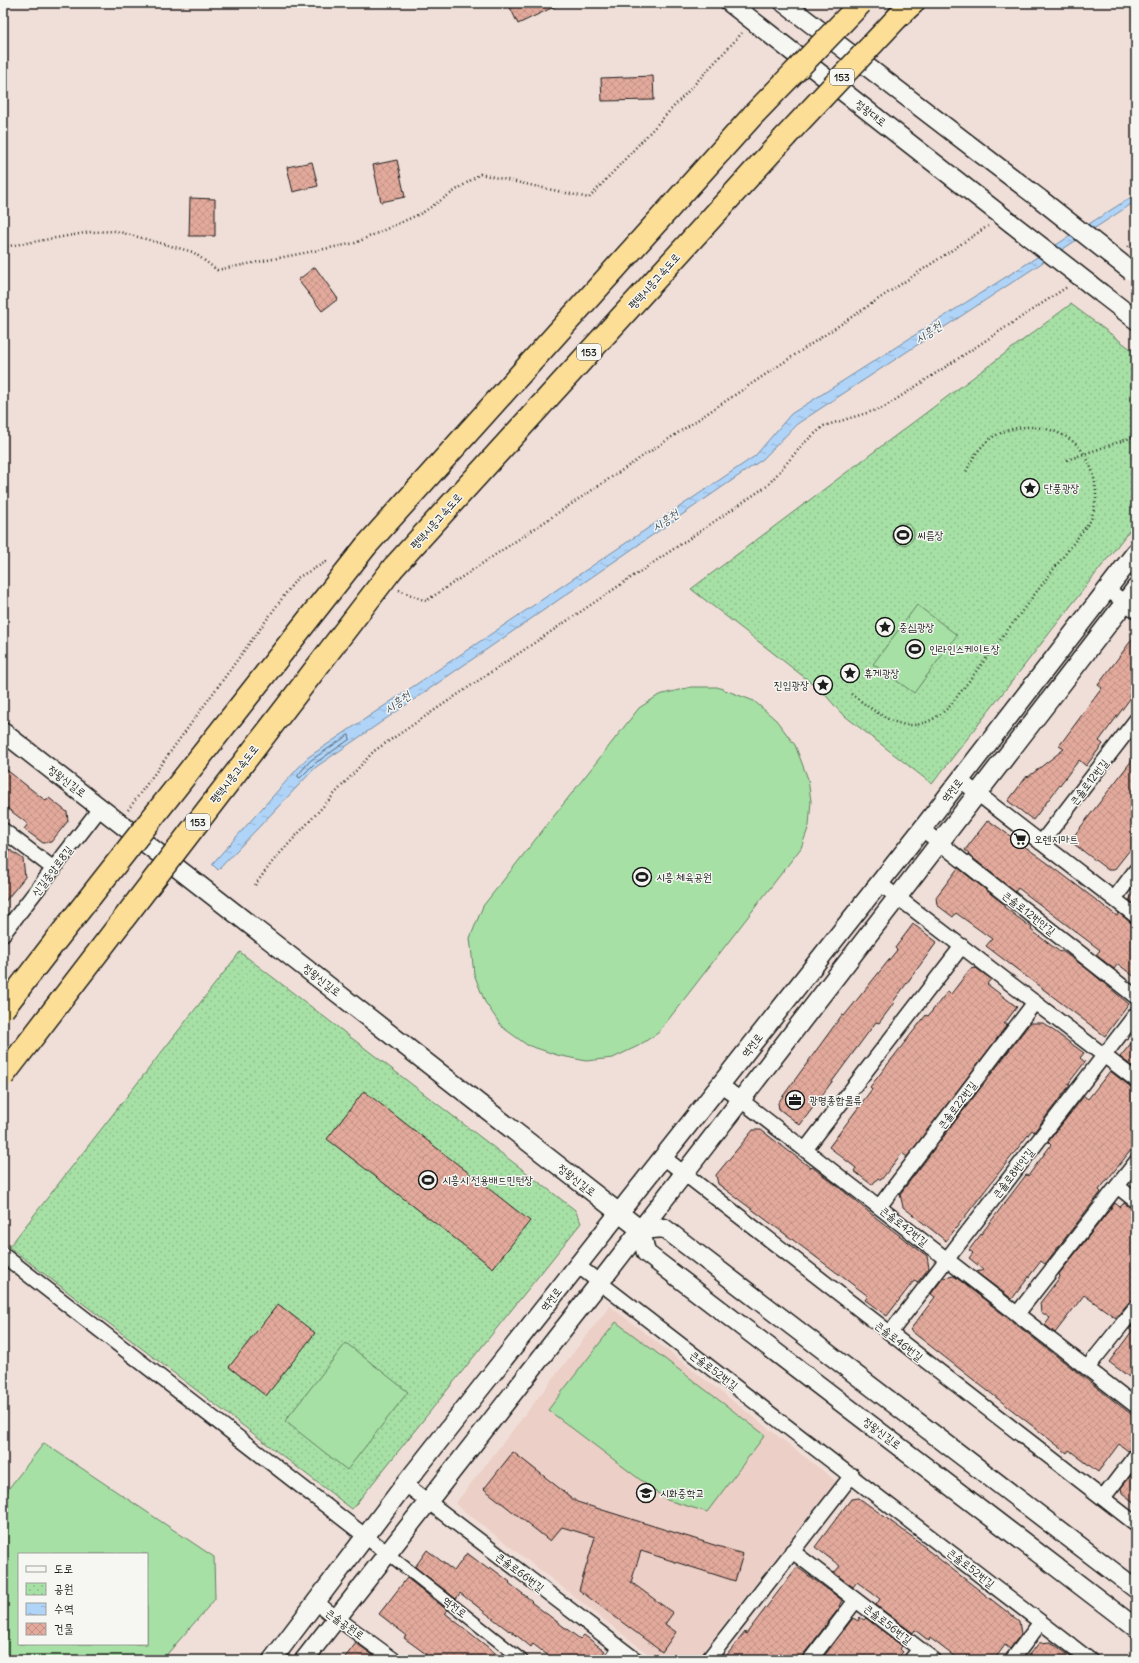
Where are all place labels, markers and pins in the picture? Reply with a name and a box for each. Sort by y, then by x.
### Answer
place icon: 단풍광장 [1019,477,1041,499]
place label: 단풍광장 [1044,481,1080,495]
sports icon: 씨름장 [892,524,914,546]
place label: 씨름장 [917,528,944,542]
place icon: 중심광장 [874,616,896,638]
place label: 중심광장 [899,620,935,634]
sports icon: 인라인스케이트장 [904,638,926,660]
place label: 인라인스케이트장 [929,642,1000,656]
place icon: 휴게광장 [839,662,861,684]
place label: 휴게광장 [864,666,900,680]
place icon: 진입광장 [812,674,834,696]
place label: 진입광장 [774,678,809,692]
supermarket icon: 오렌지마트 [1009,828,1031,850]
place label: 오렌지마트 [1034,832,1078,846]
sports icon: 시흥 체육공원 [631,866,653,888]
place label: 시흥 체육공원 [656,870,712,884]
office icon: 광명종합물류 [784,1089,806,1111]
place label: 광명종합물류 [809,1093,862,1107]
sports icon: 시흥시 전용배드민턴장 [417,1169,439,1191]
place label: 시흥시 전용배드민턴장 [442,1173,533,1187]
school or university icon: 시화중학교 [635,1482,657,1504]
place label: 시화중학교 [660,1486,704,1500]

